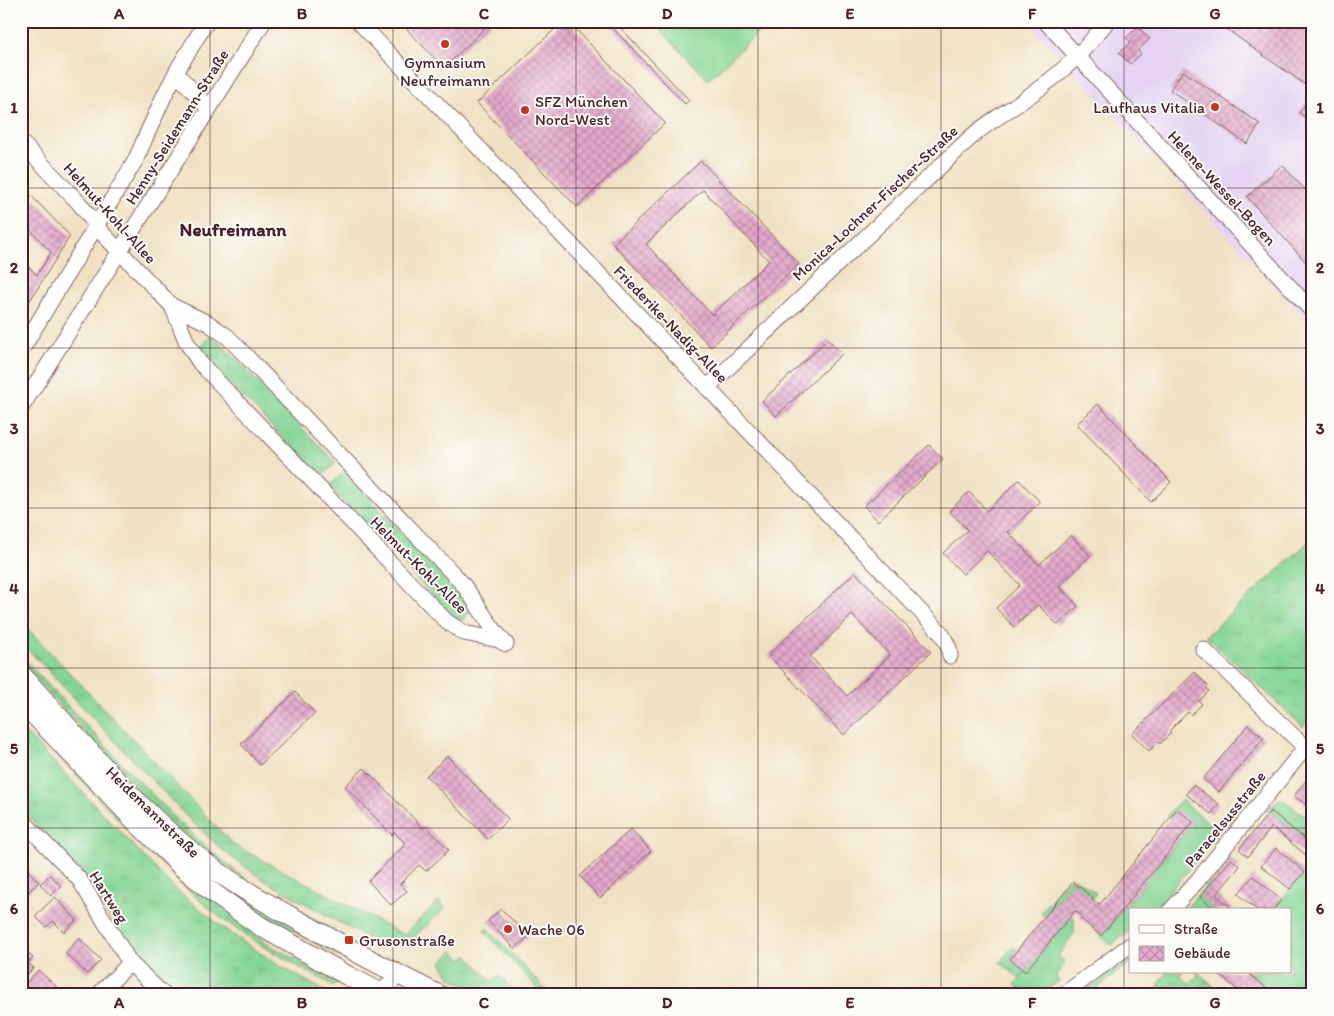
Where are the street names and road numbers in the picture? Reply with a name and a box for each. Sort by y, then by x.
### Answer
street label: Henny-Seidemann-Straße [121,46,233,208]
street label: Monica-Lochner-Fischer-Straße [788,121,962,285]
street label: Helene-Wessel-Bogen [1164,126,1280,250]
street label: Helmut-Kohl-Allee [60,158,160,268]
street label: Friederike-Nadig-Allee [610,261,732,387]
street label: Helmut-Kohl-Allee [366,512,472,618]
street label: Heidemannstraße [102,762,204,862]
street label: Paracelsusstraße [1180,767,1270,871]
street label: Hartweg [85,867,133,927]

